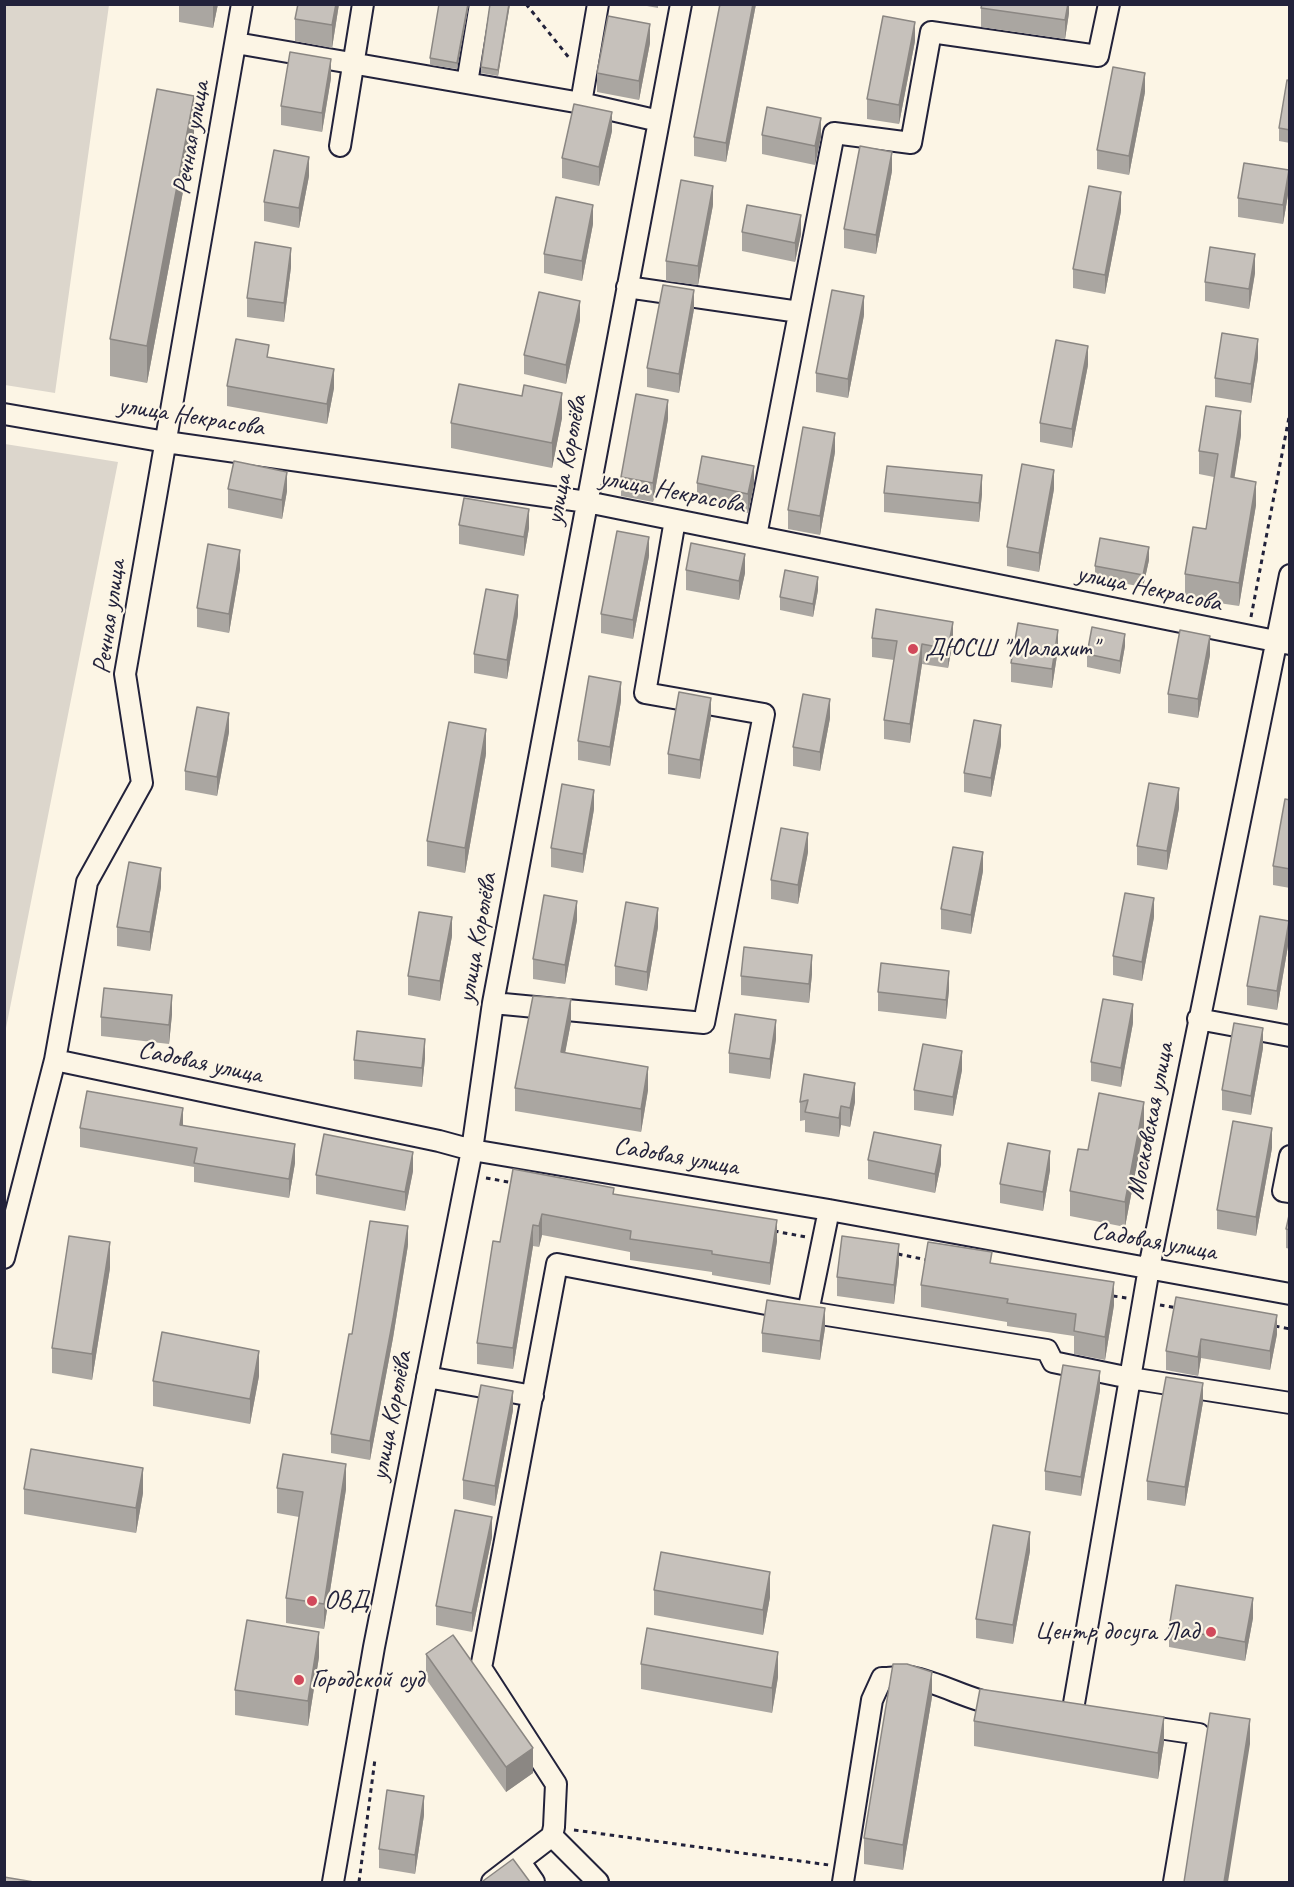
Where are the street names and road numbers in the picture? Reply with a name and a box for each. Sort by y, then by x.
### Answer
street label: Речная улица [167,79,217,197]
street label: улица Некрасова [116,390,266,444]
street label: улица Королёва [539,393,595,527]
street label: улица Некрасова [597,463,747,521]
street label: Речная улица [87,558,133,676]
street label: улица Некрасова [1074,558,1224,620]
street label: улица Королёва [451,871,505,1005]
street label: Садовая улица [135,1035,265,1091]
street label: Московская улица [1121,1040,1181,1202]
street label: Садовая улица [611,1131,741,1183]
street label: Садовая улица [1089,1216,1219,1268]
street label: улица Королёва [364,1349,420,1483]

